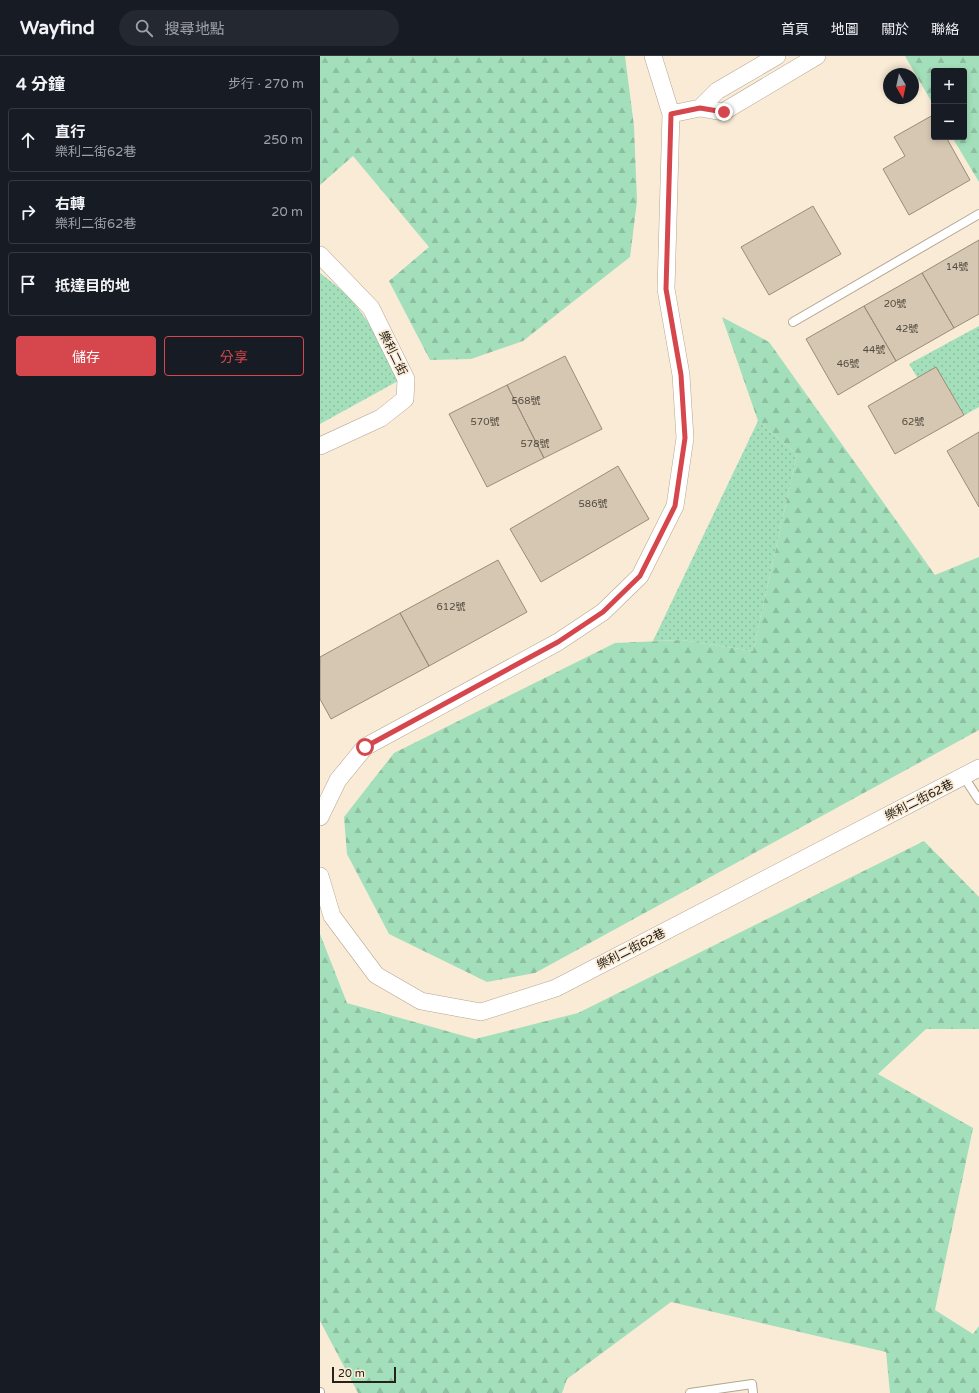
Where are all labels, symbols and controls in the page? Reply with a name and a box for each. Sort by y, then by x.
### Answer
search box [119,10,399,46]
text: Wayfind [20,17,95,39]
icon: search [133,17,155,39]
text: 搜尋地點 [165,20,225,38]
text: 首頁 [781,21,809,38]
text: 地圖 [831,21,859,38]
text: 關於 [881,21,909,38]
text: 聯絡 [931,21,959,38]
north arrow [883,68,919,104]
map controls [931,68,967,140]
button: + [931,68,967,104]
text: 4 分鐘 [16,74,65,95]
text: 步行 · 270 m [228,76,304,92]
route end [715,103,733,121]
button: − [931,104,967,140]
text: 直行 [55,123,85,141]
icon: ahead [17,129,39,151]
text: 250 m [263,132,303,148]
text: 樂利二街62巷 [55,144,136,160]
text: 右轉 [55,195,85,213]
icon: right [17,201,39,223]
text: 20 m [271,204,303,220]
text: 樂利二街62巷 [55,216,136,232]
house number: 14號 [946,261,968,273]
icon: arrive [17,273,39,295]
text: 抵達目的地 [55,277,130,295]
house number: 20號 [884,298,906,310]
house number: 42號 [896,323,918,335]
street label: 樂利二街 [376,328,410,378]
button: 儲存 [16,336,156,376]
button: 分享 [164,336,304,376]
house number: 44號 [863,344,885,356]
house number: 46號 [837,358,859,370]
house number: 568號 [512,395,540,407]
house number: 570號 [471,416,499,428]
house number: 62號 [902,416,924,428]
house number: 578號 [521,438,549,450]
house number: 586號 [579,498,607,510]
house number: 612號 [437,601,465,613]
route start [356,738,374,756]
street label: 樂利二街62巷 [882,777,956,823]
street label: 樂利二街62巷 [594,926,668,972]
scale bar [332,1365,396,1384]
text: 20 m [338,1367,365,1380]

